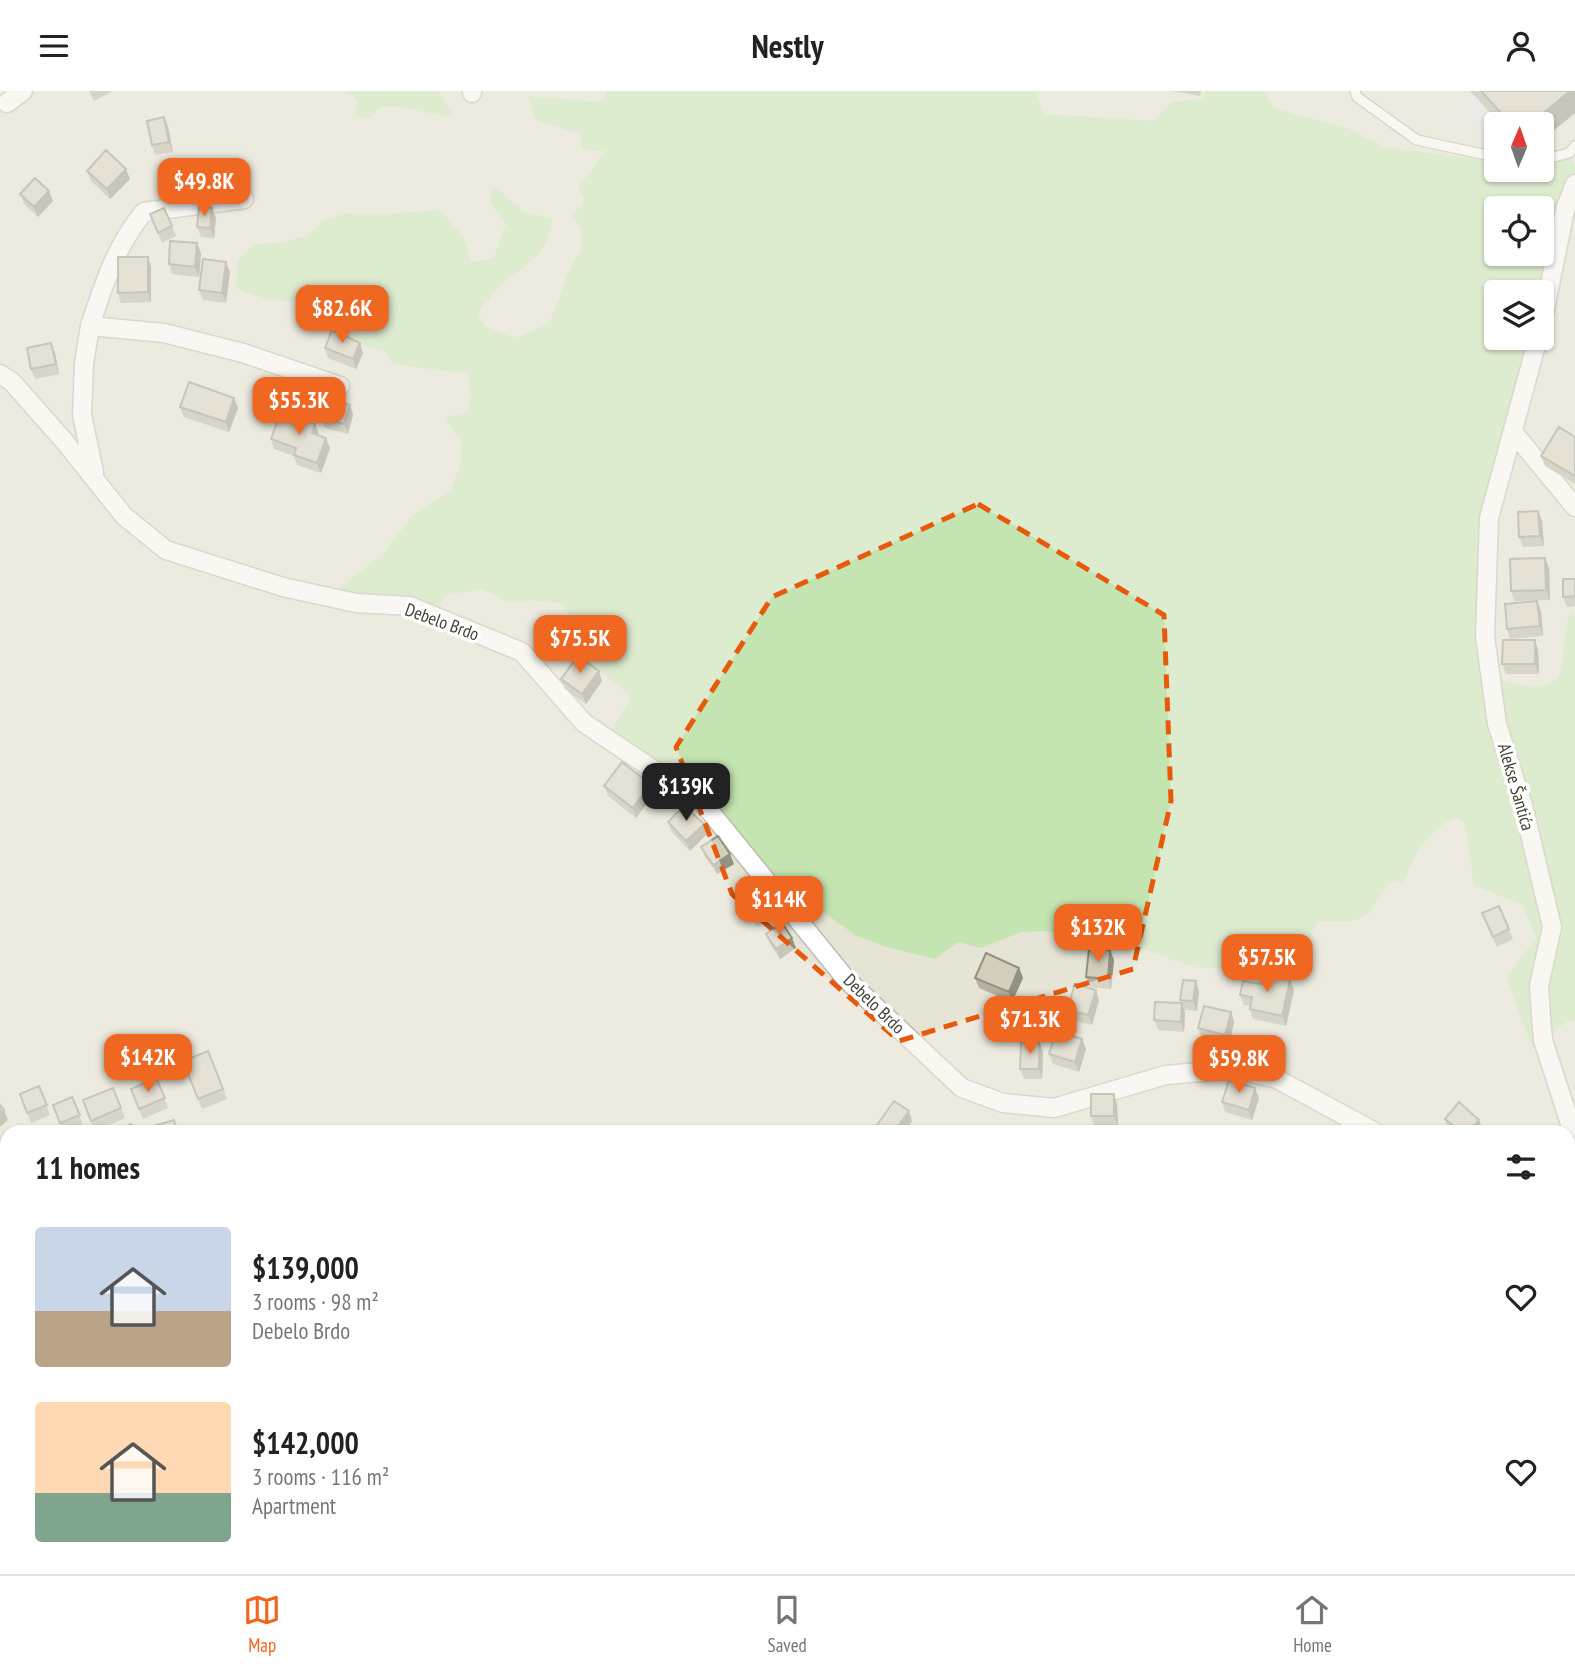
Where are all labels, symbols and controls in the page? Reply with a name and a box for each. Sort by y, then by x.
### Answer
text: Nestly [751,25,824,67]
icon: menu [35,27,73,65]
icon: person [1502,27,1540,65]
north arrow [1484,112,1554,182]
map controls [1484,112,1554,350]
pin: $49.8K [147,159,261,218]
text: $49.8K [174,166,234,195]
button: locate [1484,196,1554,266]
button: layers [1484,280,1554,350]
pin: $82.6K [285,285,399,345]
text: $82.6K [312,293,372,322]
pin: $55.3K [242,377,356,437]
text: $55.3K [269,385,329,414]
street label: Debelo Brdo [402,598,482,646]
pin: $75.5K [523,615,637,675]
text: $75.5K [550,623,610,652]
street label: Alekse Šantića [1493,741,1540,833]
pin: $139K [637,763,735,823]
text: $139K [658,771,714,800]
pin: $114K [730,877,828,936]
text: $114K [751,884,807,913]
pin: $132K [1049,905,1147,964]
text: $132K [1070,912,1126,941]
pin: $57.5K [1210,935,1324,994]
text: $57.5K [1238,942,1296,971]
street label: Debelo Brdo [839,969,910,1039]
pin: $71.3K [973,997,1087,1056]
text: $71.3K [1000,1004,1060,1033]
pin: $142K [99,1035,197,1094]
pin: $59.8K [1182,1035,1296,1095]
text: $142K [120,1042,176,1071]
text: $59.8K [1209,1043,1269,1072]
text: 11 homes [35,1148,140,1187]
icon: filters [1502,1148,1540,1186]
text: $139,000 [252,1248,359,1287]
icon: home [91,1255,175,1339]
icon: heart [1502,1278,1540,1316]
text: 3 rooms · 98 m² [252,1287,379,1316]
text: Debelo Brdo [252,1316,350,1345]
text: $142,000 [252,1423,359,1462]
icon: home [91,1430,175,1514]
icon: heart [1502,1453,1540,1491]
text: 3 rooms · 116 m² [252,1462,389,1491]
text: Apartment [252,1491,336,1520]
tab: Map [243,1591,281,1657]
tab: Saved [768,1591,807,1657]
tab: Home [1293,1591,1332,1657]

